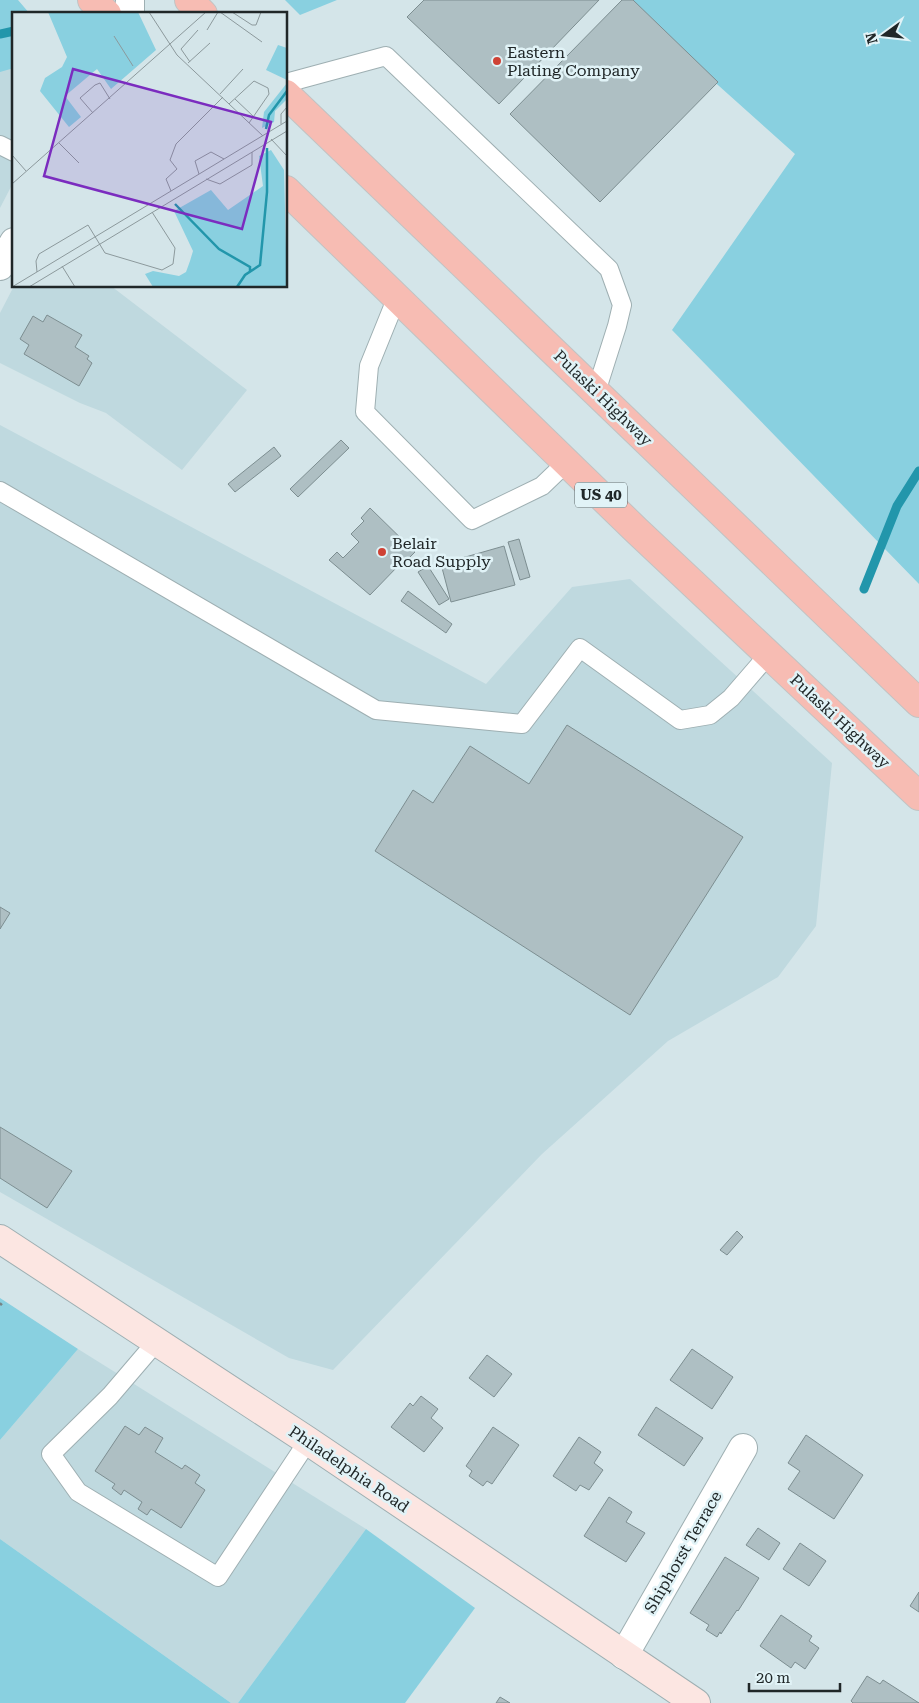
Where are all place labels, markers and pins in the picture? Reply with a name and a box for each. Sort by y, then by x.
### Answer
place label: Eastern Plating Company [507,43,640,80]
marker: Eastern Plating Company [491,55,503,67]
place label: Belair Road Supply [392,534,491,571]
marker: Belair Road Supply [376,546,388,558]

